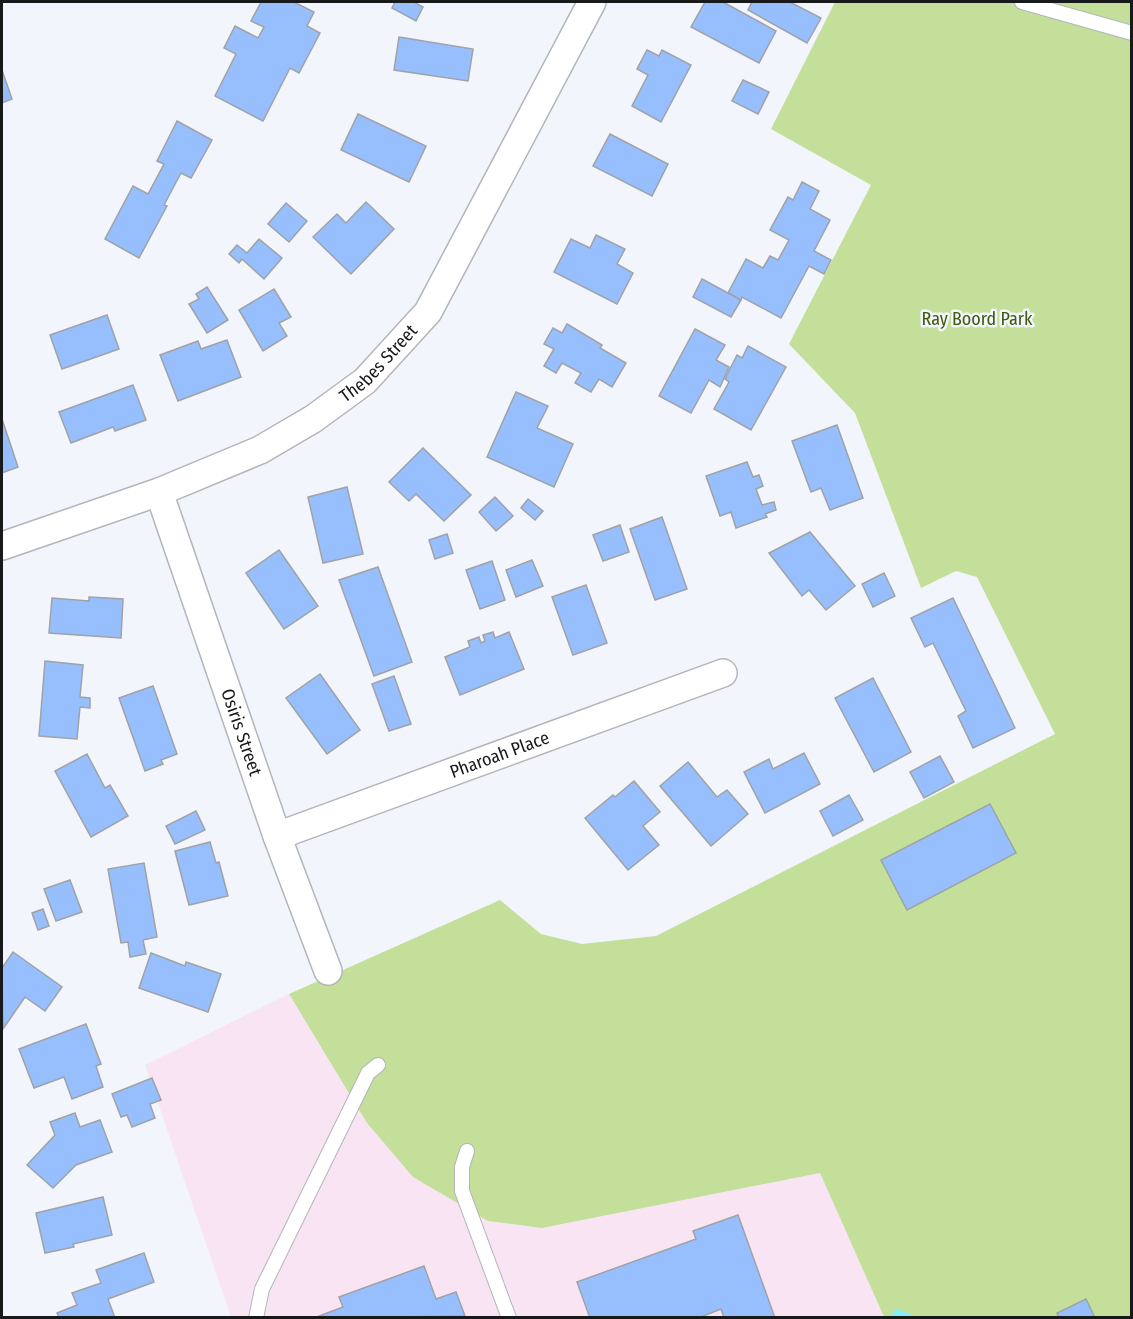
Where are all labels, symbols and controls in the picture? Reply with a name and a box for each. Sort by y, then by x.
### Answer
park label: Ray Boord Park [922,308,1033,330]
street label: Thebes Street [335,320,422,407]
street label: Osiris Street [216,686,267,779]
street label: Pharoah Place [447,726,552,783]

